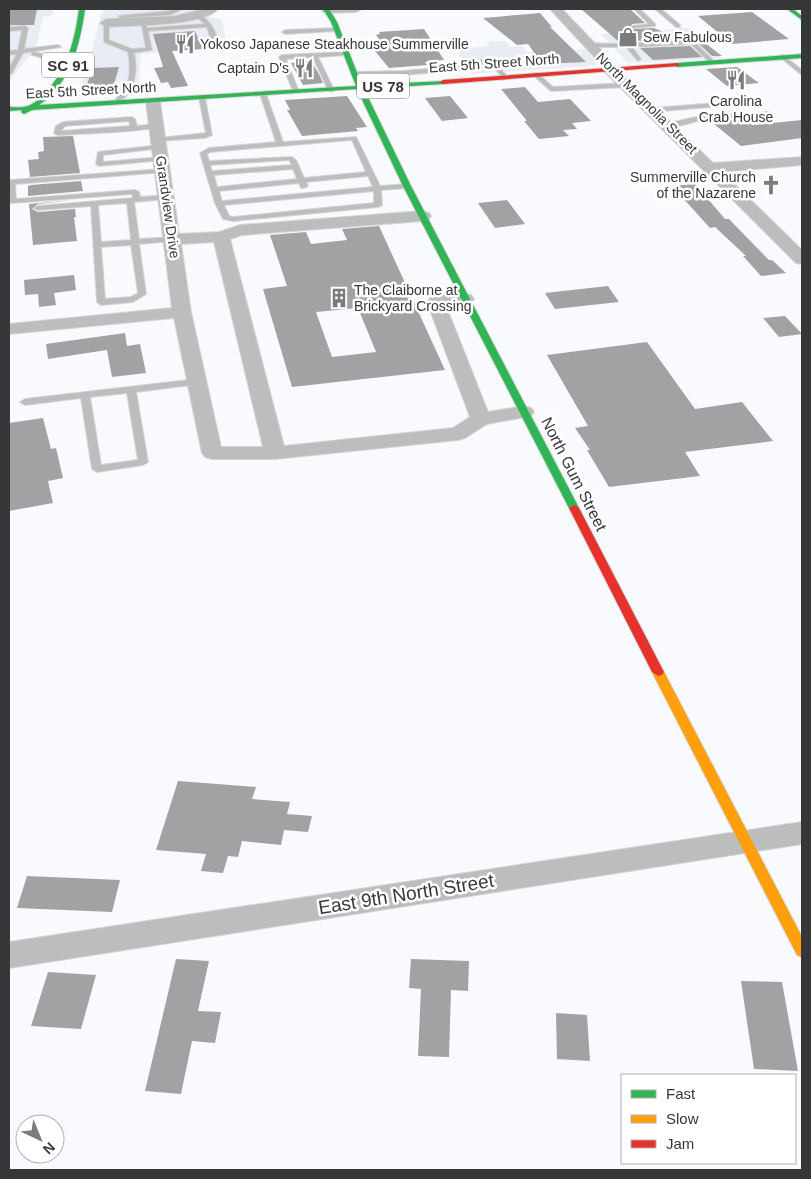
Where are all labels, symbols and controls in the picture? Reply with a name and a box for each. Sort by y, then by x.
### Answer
shop icon: Sew Fabulous [617,26,639,48]
place label: Sew Fabulous [643,29,732,45]
restaurant icon: Yokoso Japanese Steakhouse Summerville [174,33,196,55]
place label: Yokoso Japanese Steakhouse Summerville [200,36,469,52]
street label: North Magnolia Street [593,49,701,157]
street label: East 5th Street North [428,50,560,76]
road number: SC 91 [42,52,94,78]
restaurant icon: Captain D's [293,57,315,79]
place label: Captain D's [217,60,289,76]
restaurant icon: Carolina Crab House [725,69,747,91]
road number: US 78 [357,74,409,98]
street label: East 5th Street North [25,79,157,101]
place label: Carolina Crab House [699,93,774,125]
street label: Grandview Drive [153,155,183,260]
place label: Summerville Church of the Nazarene [630,169,756,201]
church icon: Summerville Church of the Nazarene [760,174,782,196]
place label: The Claiborne at Brickyard Crossing [354,282,471,314]
building icon: The Claiborne at Brickyard Crossing [328,287,350,309]
street label: North Gum Street [538,414,610,534]
street label: East 9th North Street [317,870,496,918]
legend [621,1074,796,1164]
text: Fast [666,1085,696,1102]
text: Slow [666,1110,699,1127]
north arrow [15,1114,65,1164]
text: Jam [666,1135,694,1152]
text: N [40,1139,58,1158]

